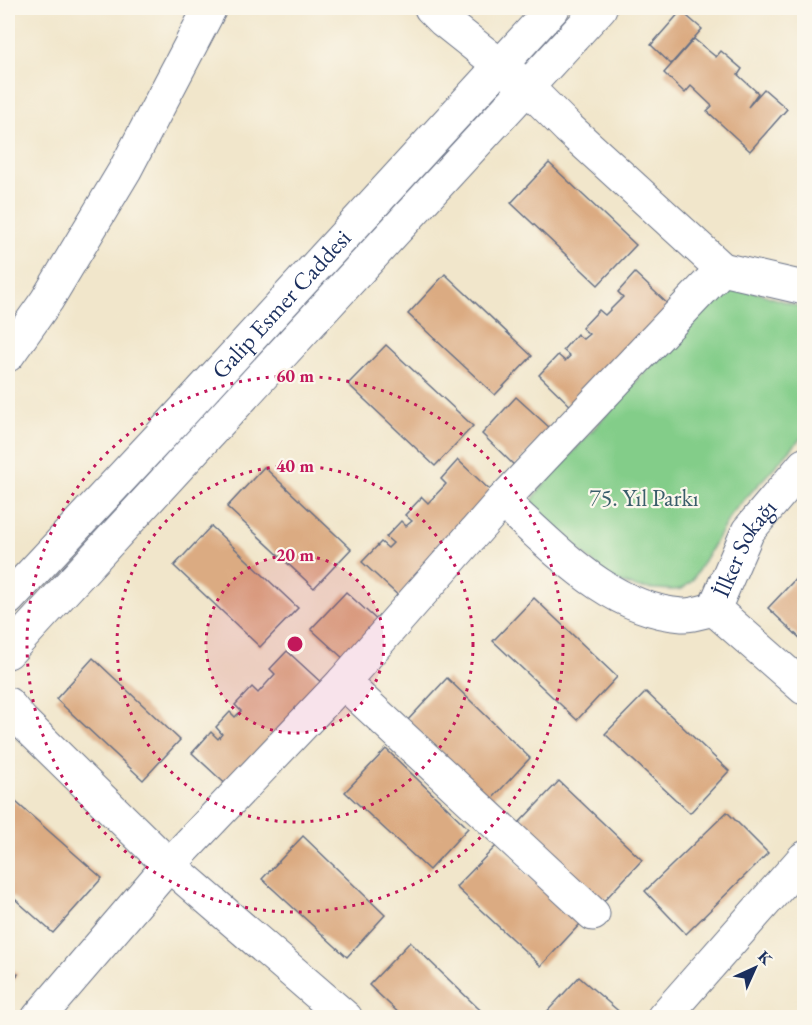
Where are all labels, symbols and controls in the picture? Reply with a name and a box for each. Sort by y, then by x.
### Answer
street label: Galip Esmer Caddesi [205,223,357,385]
text: 60 m [276,364,314,387]
text: 40 m [276,454,314,477]
park label: 75. Yıl Parkı [589,482,699,513]
street label: İlker Sokağı [705,493,783,602]
text: 20 m [276,543,314,566]
centre of rings [285,634,305,654]
north arrow [725,938,785,998]
text: K [754,946,778,970]

